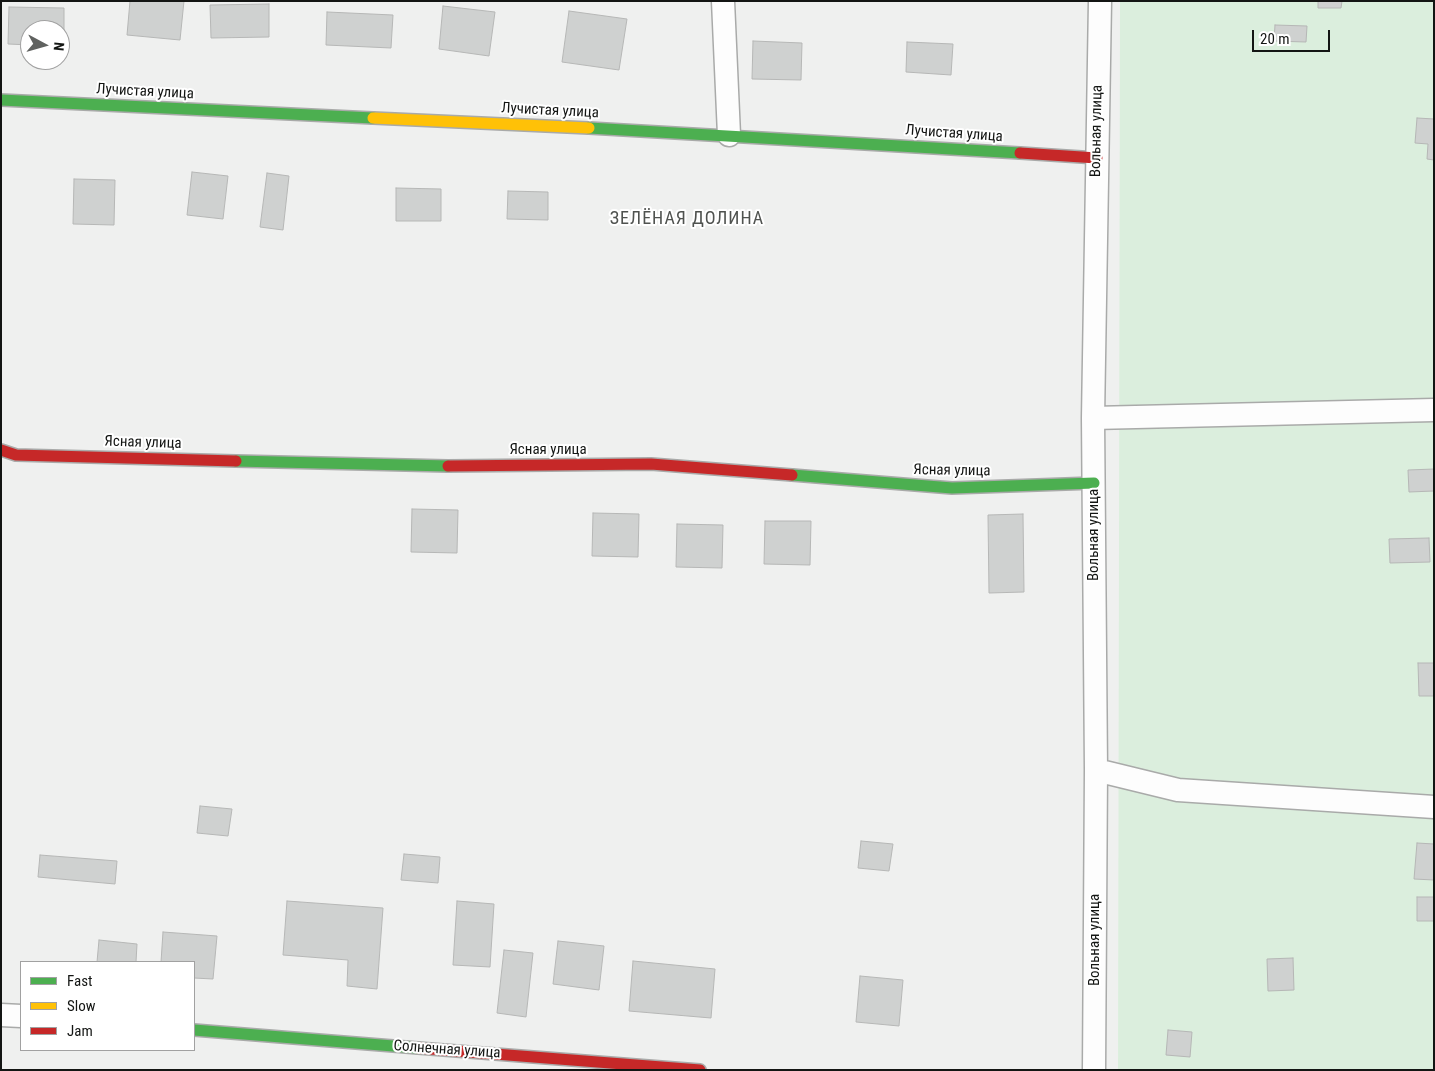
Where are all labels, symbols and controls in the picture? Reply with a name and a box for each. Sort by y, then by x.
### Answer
north arrow [20,20,70,70]
scale bar [1255,20,1332,52]
text: 20 m [1260,30,1290,48]
text: N [51,41,67,52]
street label: Лучистая улица [96,80,194,104]
street label: Вольная улица [1087,85,1107,177]
street label: Лучистая улица [501,99,599,123]
street label: Лучистая улица [905,122,1003,146]
district label: ЗЕЛЁНАЯ ДОЛИНА [608,208,766,230]
street label: Ясная улица [104,433,182,453]
street label: Ясная улица [509,441,587,459]
street label: Ясная улица [913,461,991,481]
street label: Вольная улица [1085,489,1103,581]
street label: Вольная улица [1086,894,1104,986]
legend [20,961,195,1051]
text: Fast [67,972,92,990]
text: Slow [67,997,96,1015]
text: Jam [67,1022,93,1040]
street label: Солнечная улица [393,1037,501,1063]

